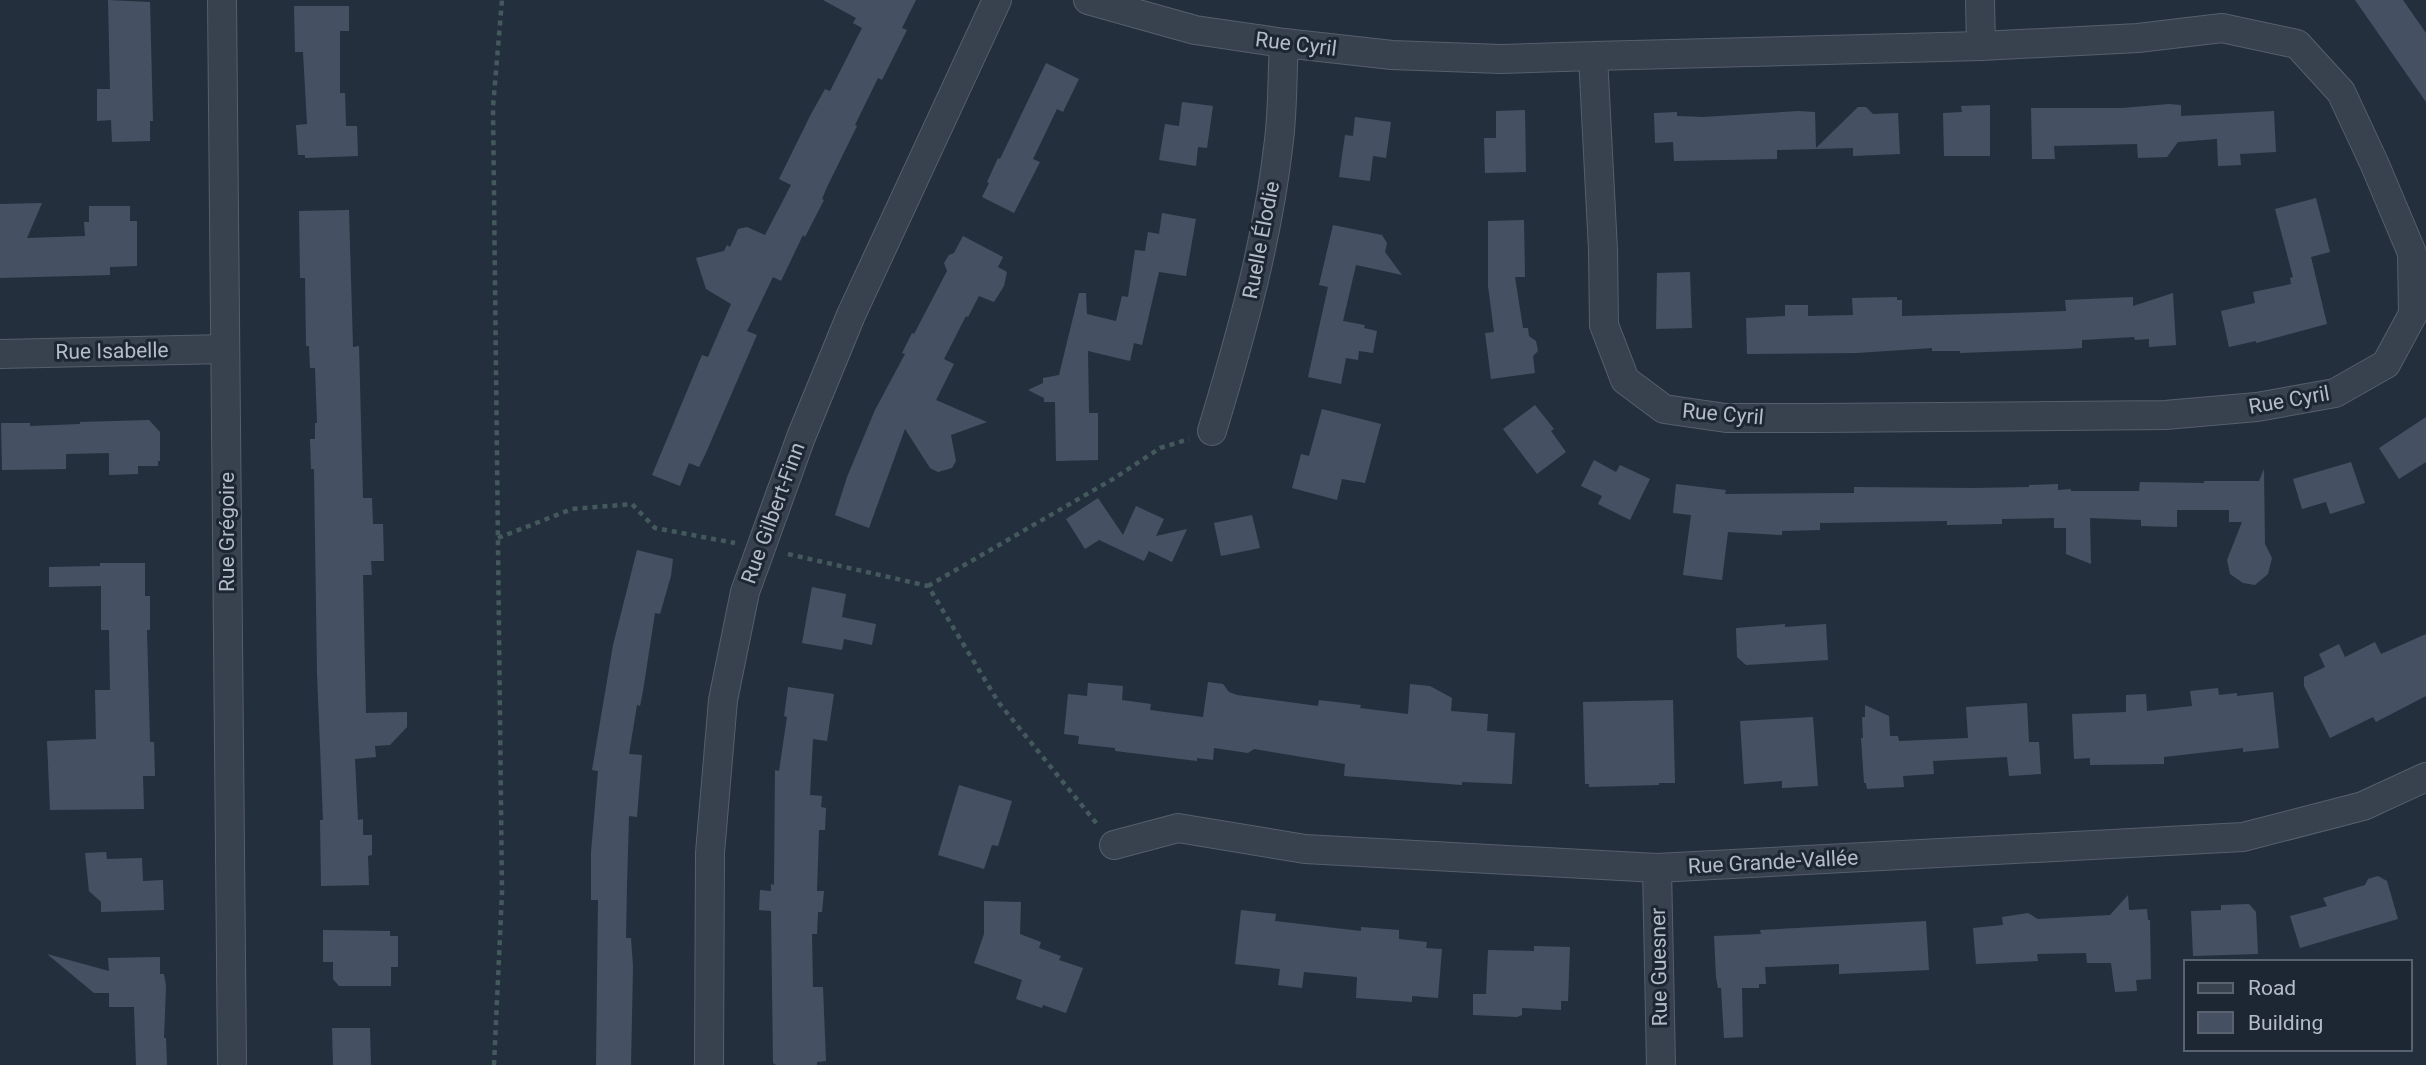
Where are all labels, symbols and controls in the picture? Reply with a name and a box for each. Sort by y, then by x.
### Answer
street label: Rue Cyril [1254,27,1338,61]
street label: Ruelle Élodie [1238,179,1284,301]
street label: Rue Isabelle [55,338,169,364]
street label: Rue Cyril [2247,381,2331,419]
street label: Rue Cyril [1681,398,1765,430]
street label: Rue Gilbert-Finn [736,439,810,587]
street label: Rue Grégoire [215,472,239,592]
street label: Rue Grande-Vallée [1687,846,1859,878]
street label: Rue Guesner [1646,908,1672,1026]
legend [2184,960,2412,1051]
text: Road [2248,976,2296,1000]
text: Building [2248,1011,2323,1035]

